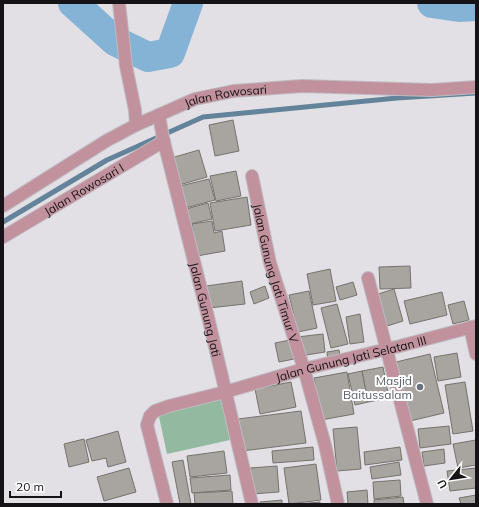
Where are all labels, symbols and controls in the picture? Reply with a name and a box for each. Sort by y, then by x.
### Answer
street label: Jalan Rowosari [182,81,267,110]
street label: Jalan Rowosari I [41,159,126,218]
street label: Jalan Gunung Jati Timur V [250,202,303,345]
street label: Jalan Gunung Jati [187,261,225,358]
street label: Jalan Gunung Jati Selatan III [274,332,428,384]
place label: Masjid Baitussalam [343,373,412,402]
marker: Masjid Baitussalam [415,382,425,392]
north arrow [431,459,471,499]
scale bar [10,473,61,499]
text: U [434,477,450,491]
text: 20 m [16,479,44,494]

